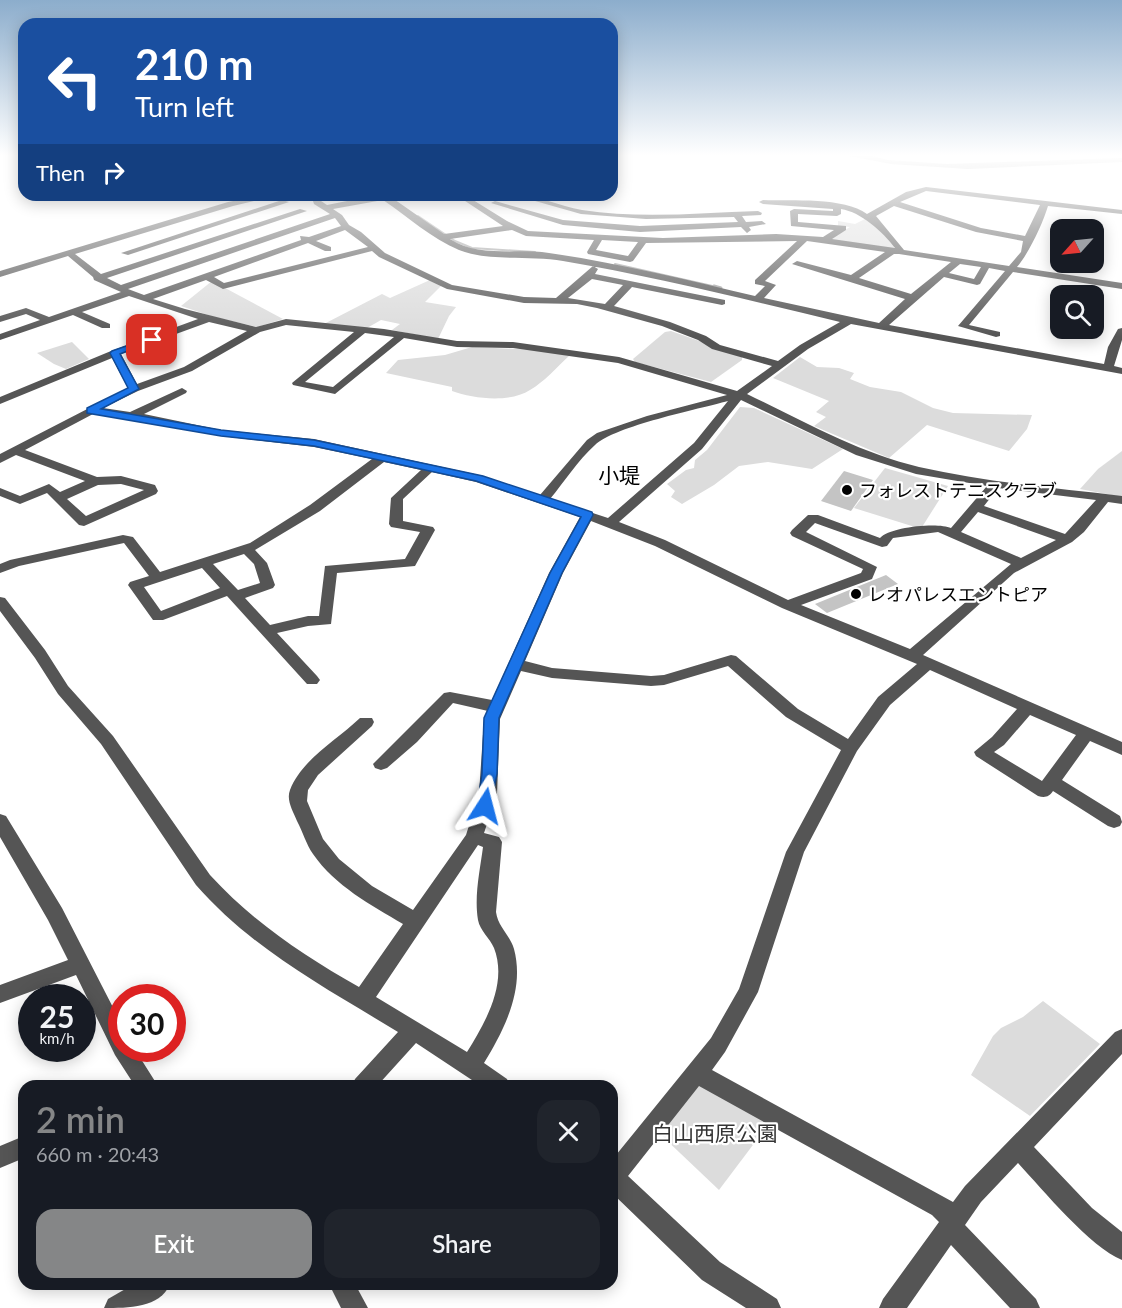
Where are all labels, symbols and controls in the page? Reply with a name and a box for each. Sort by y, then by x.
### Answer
text: 210 m [135,39,253,89]
icon: left [36,42,114,120]
text: Turn left [135,90,234,123]
icon: right [97,156,130,189]
text: Then [36,159,85,186]
north arrow [1050,219,1104,273]
map controls [1050,219,1104,339]
button: search [1050,285,1104,339]
pin [126,314,177,365]
icon: arrive [135,323,168,356]
district label: 小堤 [598,462,640,487]
place label: フォレストテニスクラブ [859,479,1057,501]
marker: フォレストテニスクラブ [840,483,854,497]
place label: レオパレスエントピア [868,583,1048,605]
marker: レオパレスエントピア [849,587,863,601]
position arrow [453,774,517,838]
speed limit sign: 30 [108,984,186,1062]
text: 25 [40,998,74,1034]
text: km/h [39,1029,75,1047]
text: 2 min [36,1097,125,1141]
button: close [537,1100,600,1163]
park label: 白山西原公園 [652,1120,778,1145]
text: 660 m · 20:43 [36,1142,159,1166]
button: Exit [36,1209,312,1278]
button: Share [324,1209,600,1278]

